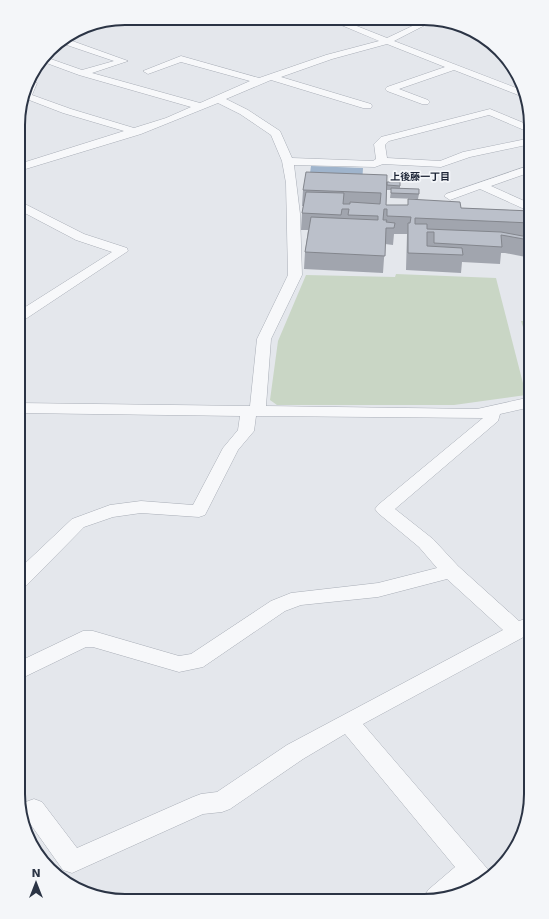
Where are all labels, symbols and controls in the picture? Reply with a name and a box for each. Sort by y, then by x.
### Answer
district label: 上後藤一丁目 [390,171,450,182]
north arrow [16,863,56,903]
text: N [31,867,41,880]

